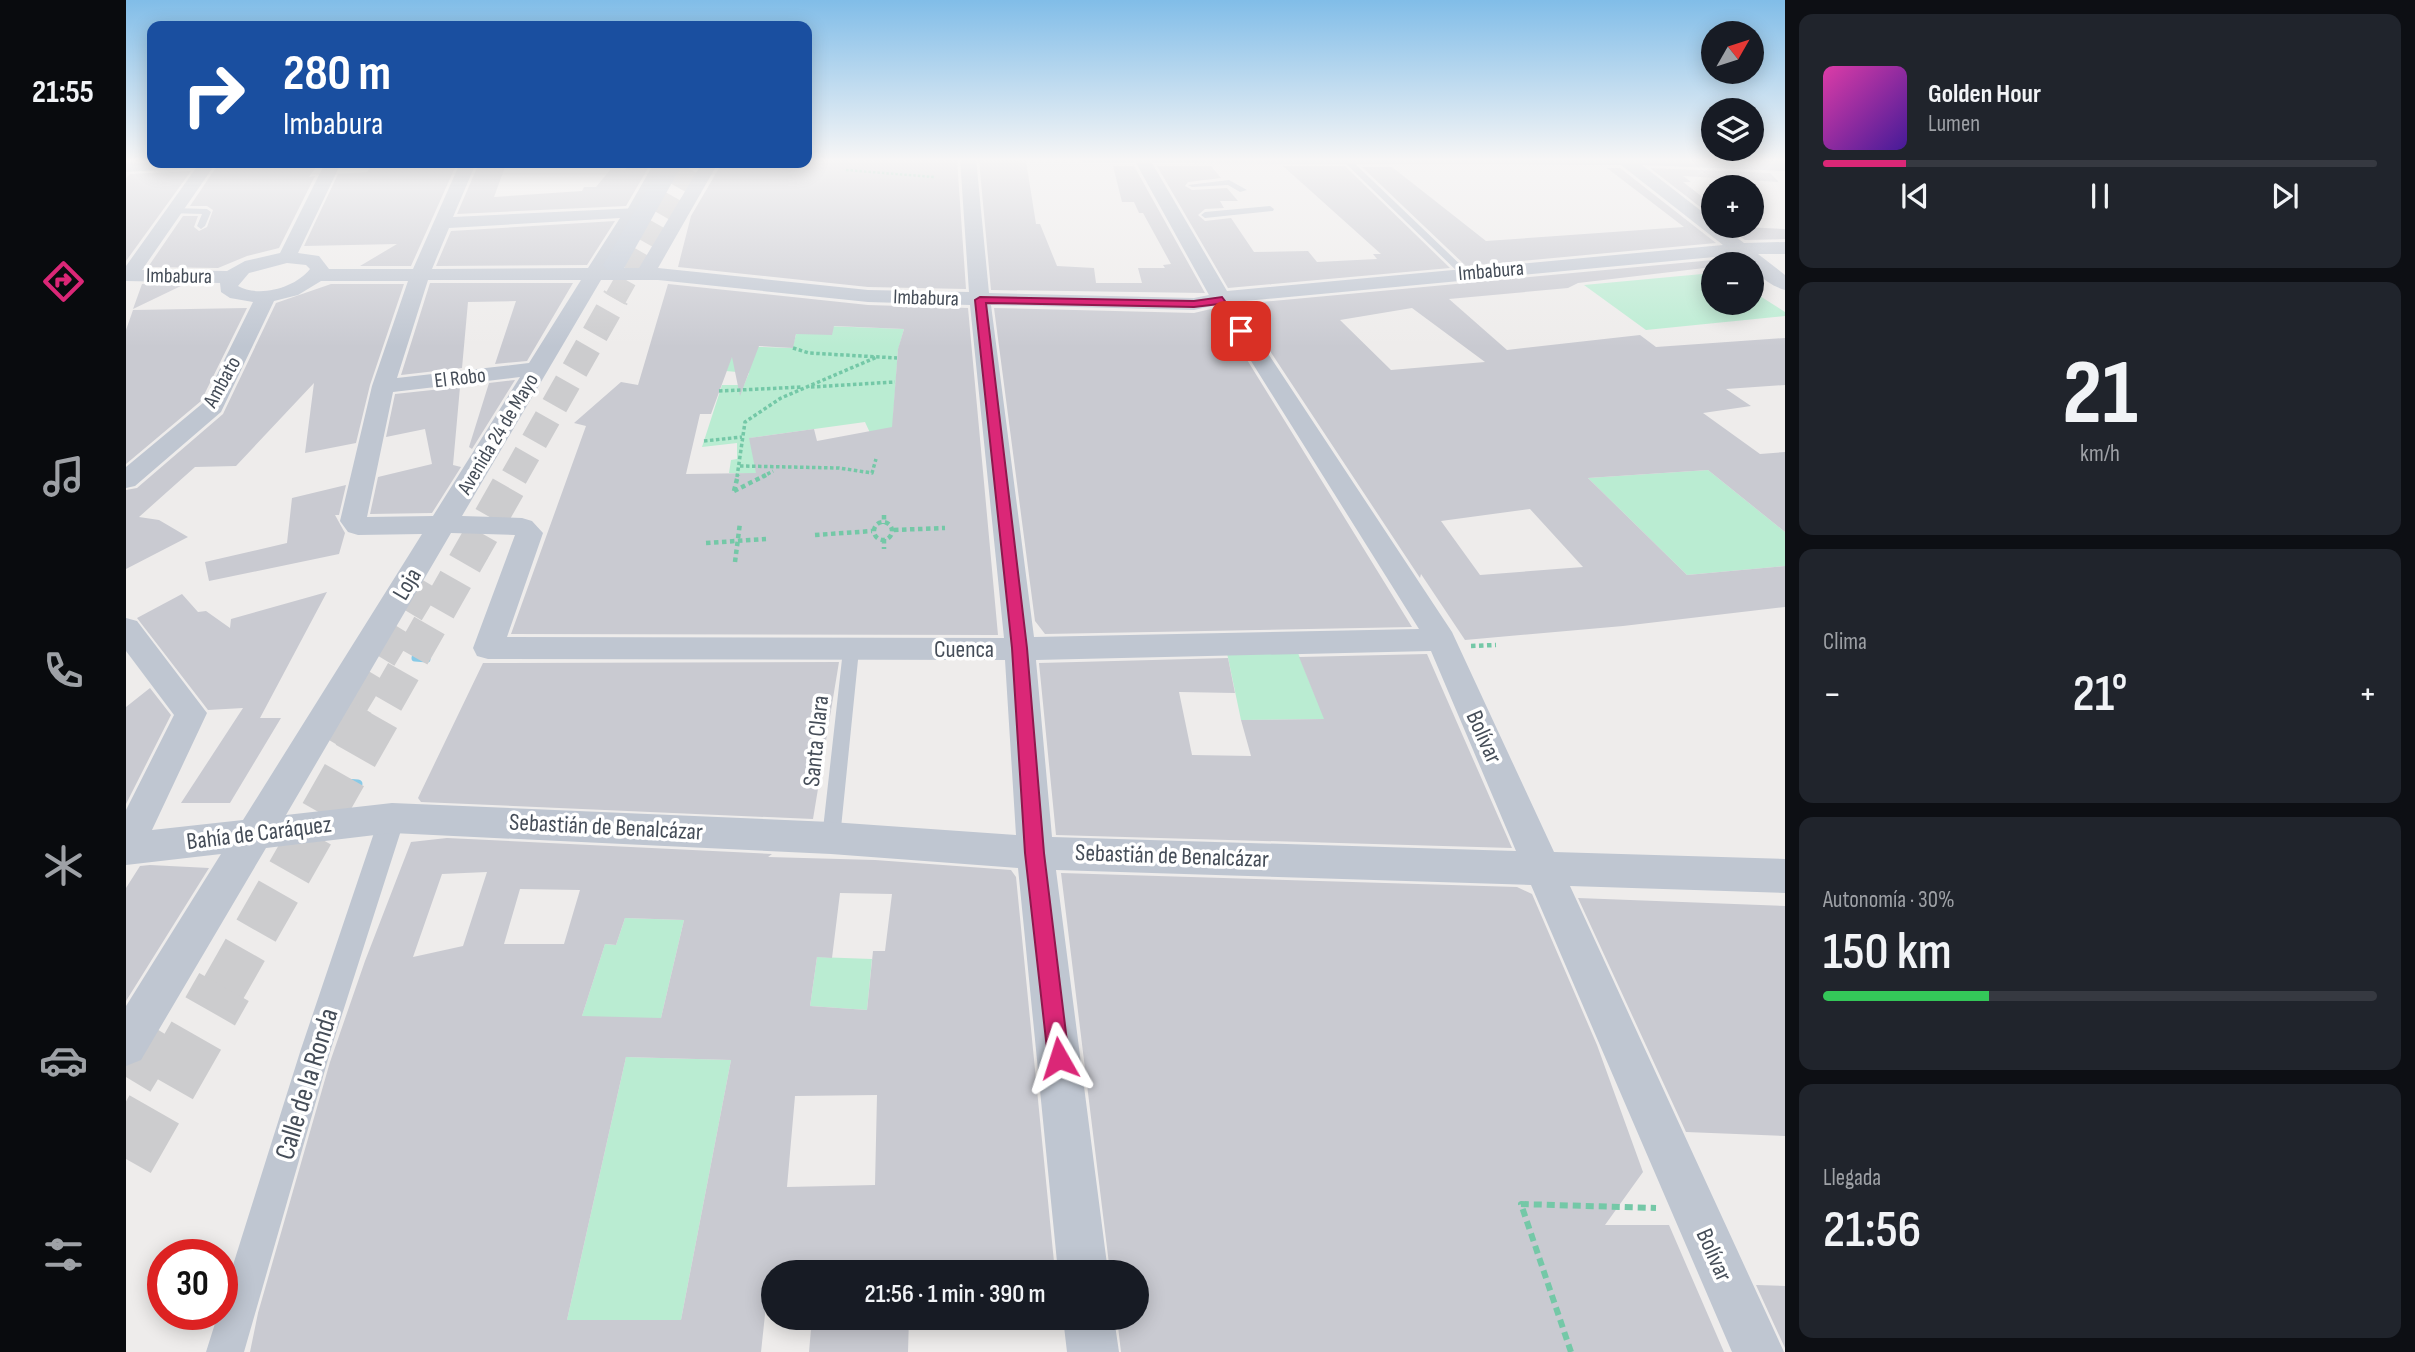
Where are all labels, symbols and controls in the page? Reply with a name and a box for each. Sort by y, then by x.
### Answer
north arrow [1701,21,1764,84]
map controls [1701,21,1764,315]
text: 280 m [283,45,391,104]
icon: right [168,49,259,140]
text: 21:55 [32,73,94,112]
text: Golden Hour [1928,79,2041,110]
button: layers [1701,98,1764,161]
text: Imbabura [283,105,383,144]
text: Lumen [1928,110,1980,138]
button: + [1701,175,1764,238]
icon: previous [1896,177,1934,215]
icon: pause [2081,177,2119,215]
icon: next [2266,177,2304,215]
button: − [1701,252,1764,315]
street label: Imbabura [1457,256,1525,286]
icon: directions [39,257,88,306]
street label: Imbabura [146,263,212,289]
street label: Imbabura [893,284,959,312]
pin [1211,301,1271,361]
icon: arrive [1222,312,1260,350]
text: 21 [2062,340,2138,449]
street label: Ambato [197,352,246,413]
street label: El Robo [433,362,487,394]
street label: Avenida 24 de Mayo [452,369,544,500]
text: km/h [2080,440,2120,468]
icon: music [39,452,88,501]
street label: Loja [386,563,428,605]
text: Clima [1823,628,1867,656]
street label: Cuenca [934,635,994,664]
icon: phone [39,646,88,695]
text: 21° [2073,663,2127,726]
text: − [1823,672,1842,717]
text: + [2358,672,2377,717]
street label: Santa Clara [797,694,835,788]
street label: Bolívar [1460,706,1508,768]
street label: Sebastián de Benalcázar [508,807,704,847]
street label: Bahía de Caráquez [185,810,333,856]
street label: Sebastián de Benalcázar [1075,838,1269,874]
icon: climate [39,841,88,890]
text: Autonomía · 30% [1823,886,1955,914]
text: 150 km [1823,921,1952,984]
street label: Calle de la Ronda [268,1004,346,1164]
position arrow [1022,1021,1096,1095]
icon: car [39,1036,88,1085]
text: Llegada [1823,1164,1881,1192]
text: 21:56 [1823,1199,1921,1262]
street label: Bolívar [1690,1224,1738,1286]
icon: filters [39,1230,88,1279]
speed limit sign: 30 [147,1239,238,1330]
text: 21:56 · 1 min · 390 m [865,1279,1045,1310]

